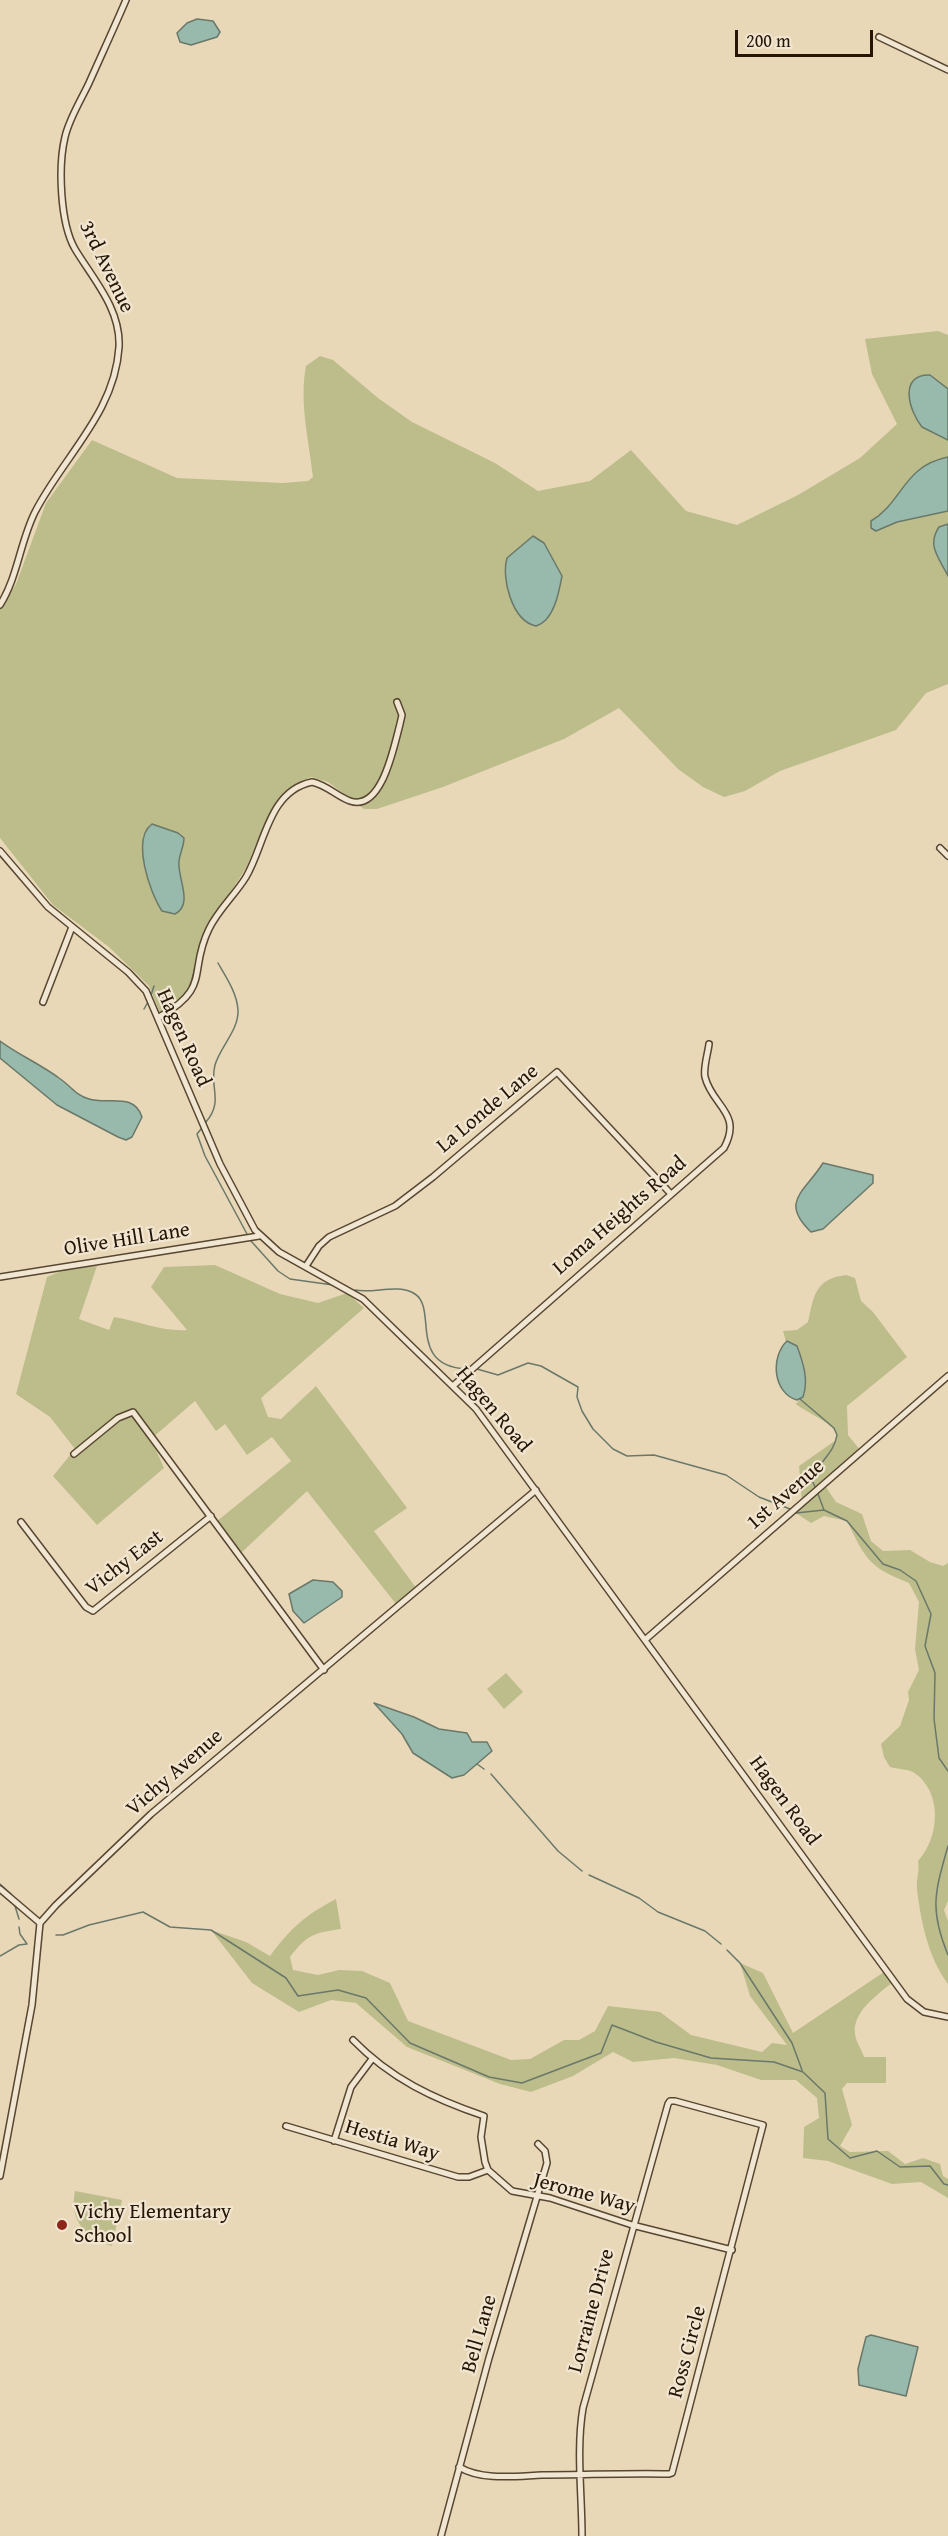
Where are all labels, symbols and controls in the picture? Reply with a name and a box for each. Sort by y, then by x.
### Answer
scale bar [738,18,876,56]
text: 200 m [746,27,791,54]
street label: 3rd Avenue [73,217,139,317]
street label: Hagen Road [150,985,216,1091]
street label: La Londe Lane [432,1059,544,1159]
street label: Loma Heights Road [548,1151,692,1281]
street label: Olive Hill Lane [62,1218,192,1262]
street label: Hagen Road [450,1362,536,1458]
street label: 1st Avenue [742,1454,830,1536]
street label: Vichy East [81,1525,169,1601]
street label: Vichy Avenue [121,1724,229,1822]
street label: Hagen Road [743,1751,825,1851]
street label: Hestia Way [342,2115,442,2167]
street label: Jerome Way [530,2168,638,2220]
place label: Vichy Elementary School [74,2200,231,2250]
marker: Vichy Elementary School [55,2218,69,2232]
street label: Lorraine Drive [563,2246,621,2376]
street label: Bell Lane [457,2292,503,2376]
street label: Ross Circle [664,2303,712,2401]

